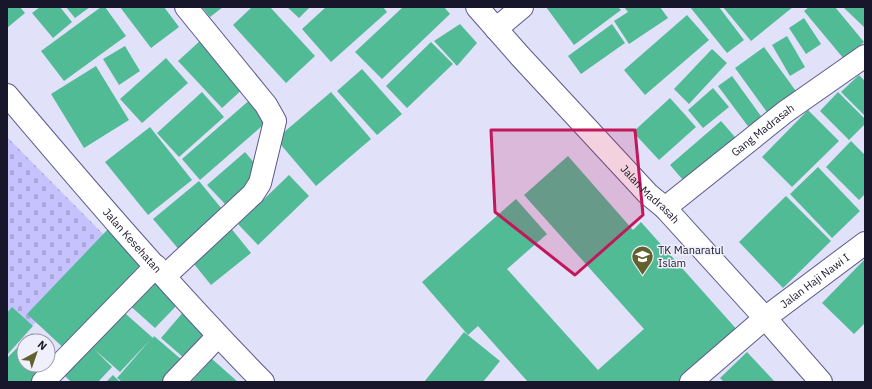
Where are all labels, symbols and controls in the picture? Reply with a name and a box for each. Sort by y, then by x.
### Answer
street label: Gang Madrasah [728,101,797,159]
street label: Jalan Madrasah [617,162,683,226]
street label: Jalan Kesehatan [100,205,165,276]
school or university icon: TK Manaratul Islam [629,243,655,276]
place label: TK Manaratul Islam [658,243,724,270]
street label: Jalan Haji Nawi I [777,250,852,311]
north arrow [16,333,56,373]
text: N [35,337,50,353]

